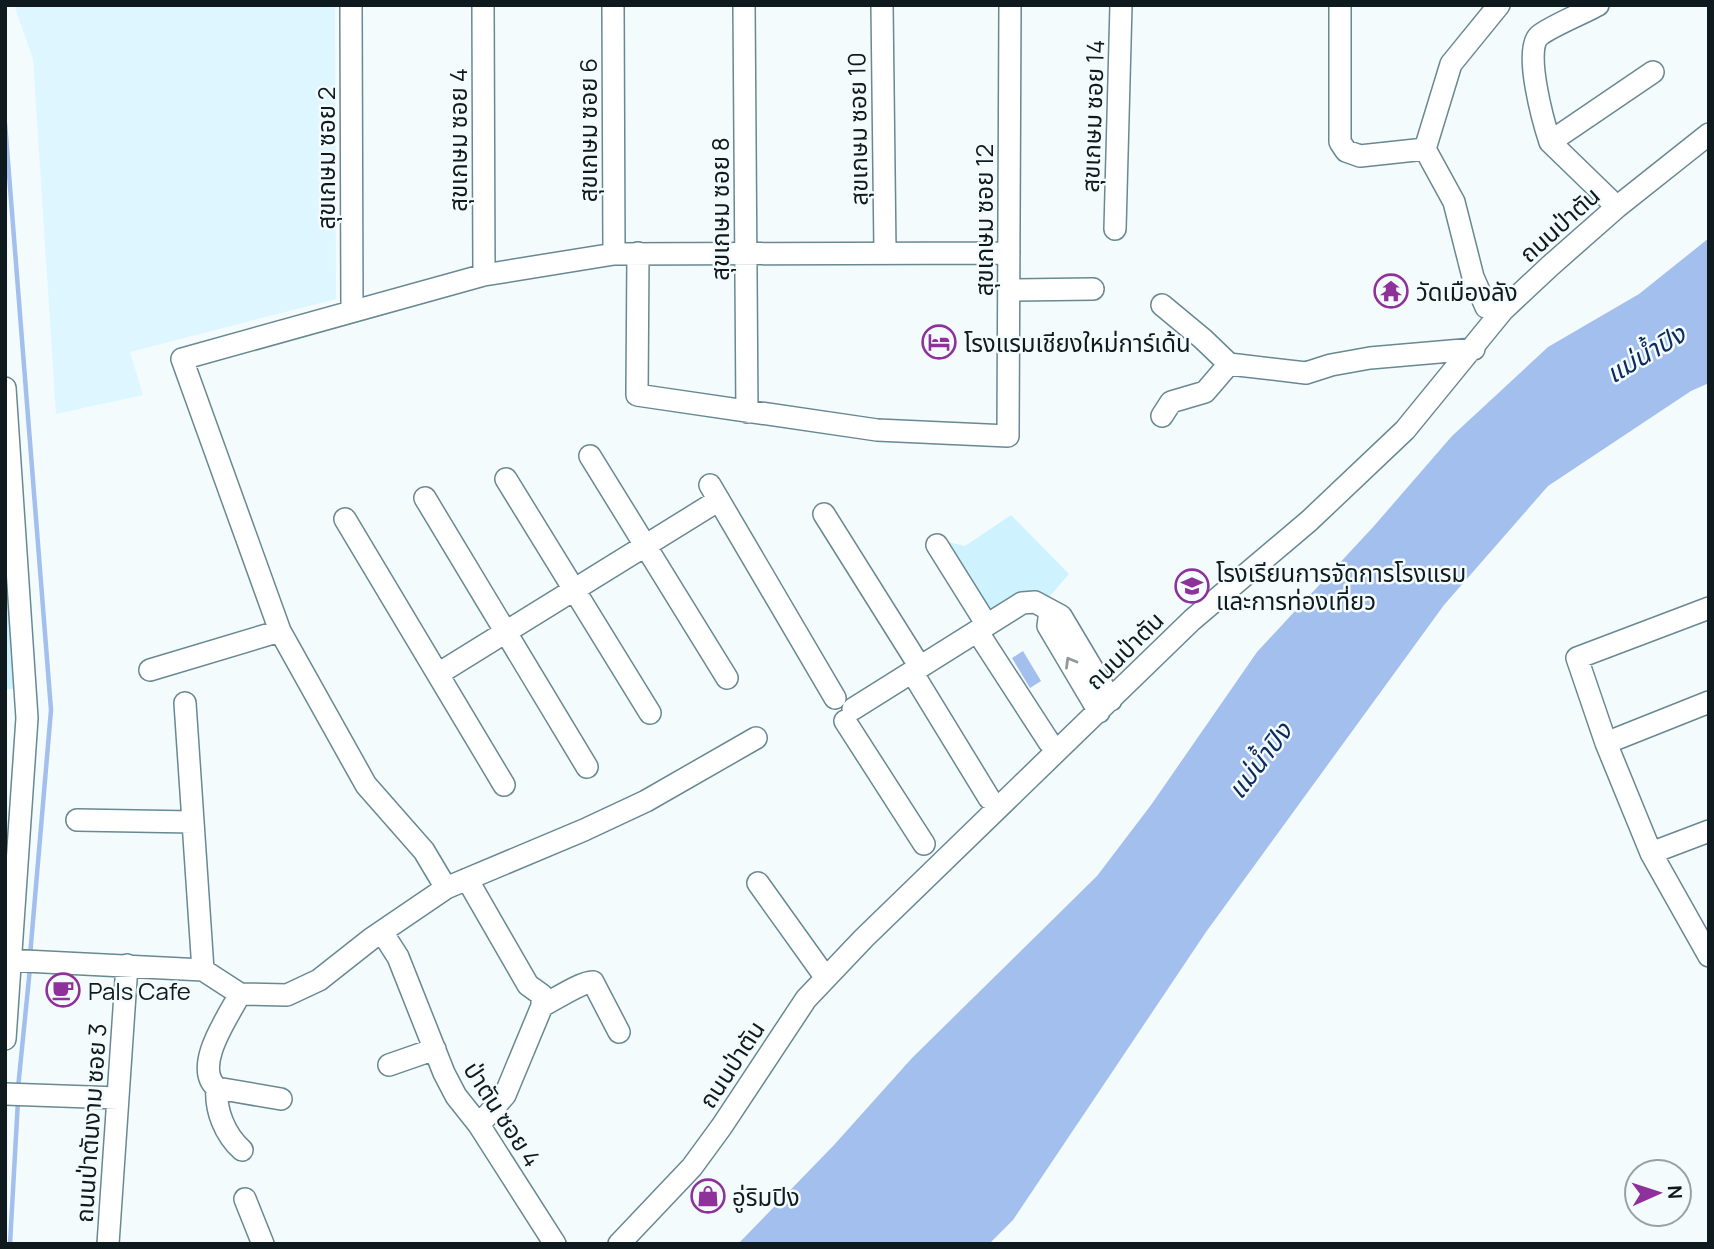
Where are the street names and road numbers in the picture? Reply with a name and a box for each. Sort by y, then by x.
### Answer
street label: สุขเกษม ซอย 14 [1073,39,1111,193]
street label: สุขเกษม ซอย 10 [839,52,875,206]
street label: สุขเกษม ซอย 6 [571,58,604,202]
street label: สุขเกษม ซอย 4 [441,68,474,212]
street label: สุขเกษม ซอย 2 [309,86,342,230]
street label: สุขเกษม ซอย 8 [703,137,736,281]
street label: สุขเกษม ซอย 12 [967,144,1000,296]
street label: ถนนป่าตัน [1511,179,1607,269]
street label: ถนนป่าตัน [1078,604,1170,696]
street label: ถนนป่าตัน [690,1014,772,1114]
street label: ถนนป่าตันงาม ซอย 3 [67,1022,113,1224]
street label: ป่าตัน ซอย 4 [457,1055,549,1173]

